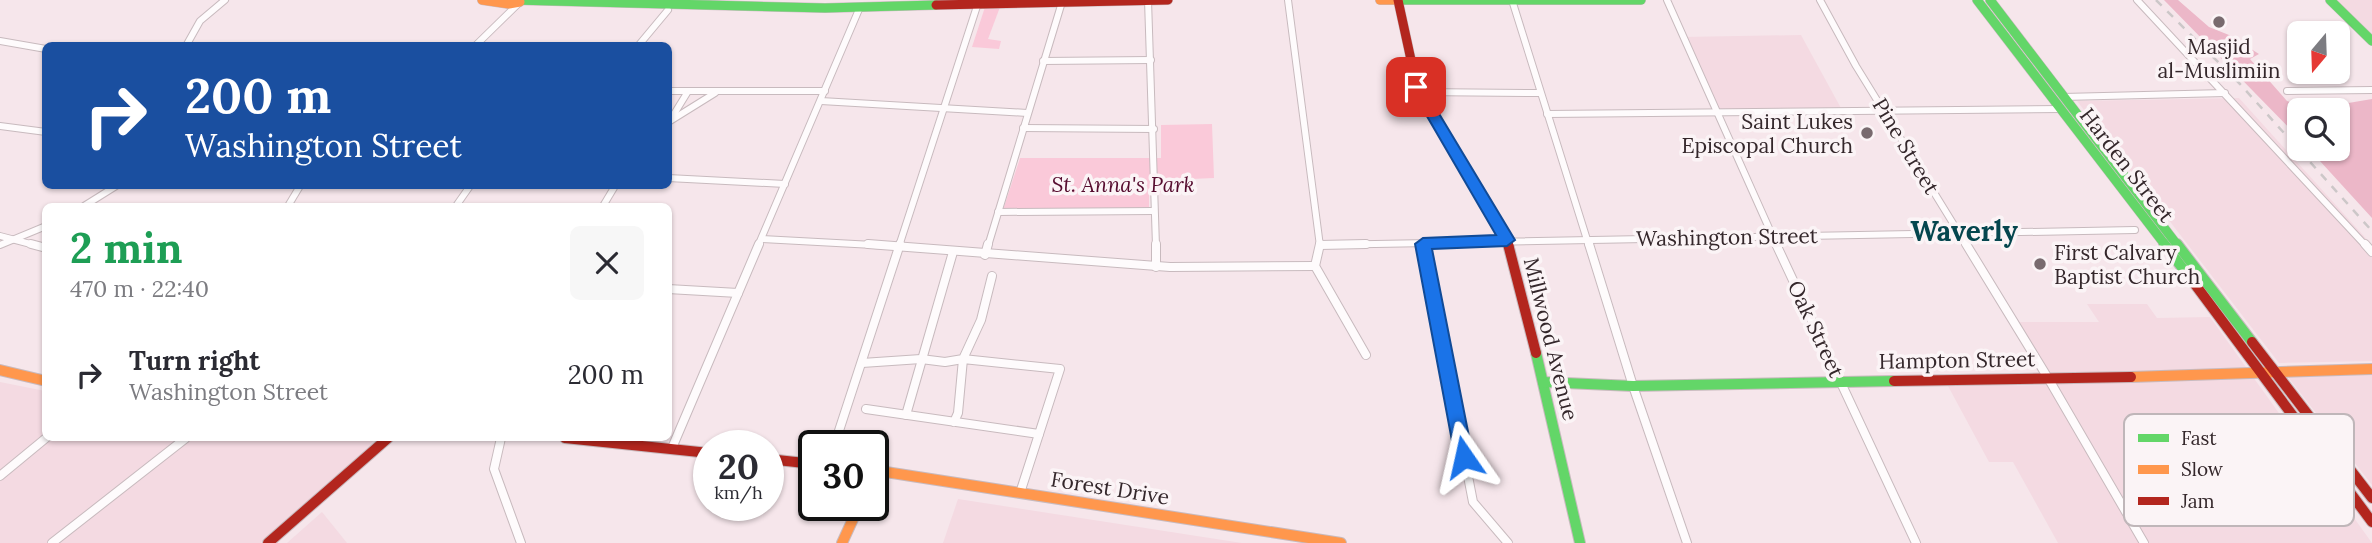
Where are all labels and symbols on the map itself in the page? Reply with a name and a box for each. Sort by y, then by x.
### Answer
marker: Masjid al-Muslimiin [2211,14,2227,30]
north arrow [2287,21,2350,84]
place label: Masjid al-Muslimiin [2158,33,2281,84]
pin [1386,57,1446,117]
street label: Pine Street [1867,93,1946,200]
street label: Harden Street [2074,102,2181,228]
place label: Saint Lukes Episcopal Church [1681,108,1853,159]
marker: Saint Lukes Episcopal Church [1859,125,1875,141]
park label: St. Anna's Park [1051,171,1195,198]
district label: Waverly [1910,213,2018,249]
street label: Washington Street [1636,222,1819,252]
place label: First Calvary Baptist Church [2054,239,2200,290]
street label: Millwood Avenue [1518,255,1584,423]
marker: First Calvary Baptist Church [2032,256,2048,272]
street label: Oak Street [1782,276,1851,383]
street label: Hampton Street [1878,345,2036,375]
legend [2124,414,2354,526]
position arrow [1427,420,1501,494]
text: Fast [2181,426,2217,450]
speed limit sign: 30 [798,430,889,521]
text: Slow [2181,457,2224,481]
street label: Forest Drive [1049,465,1171,511]
text: Jam [2180,489,2215,513]

